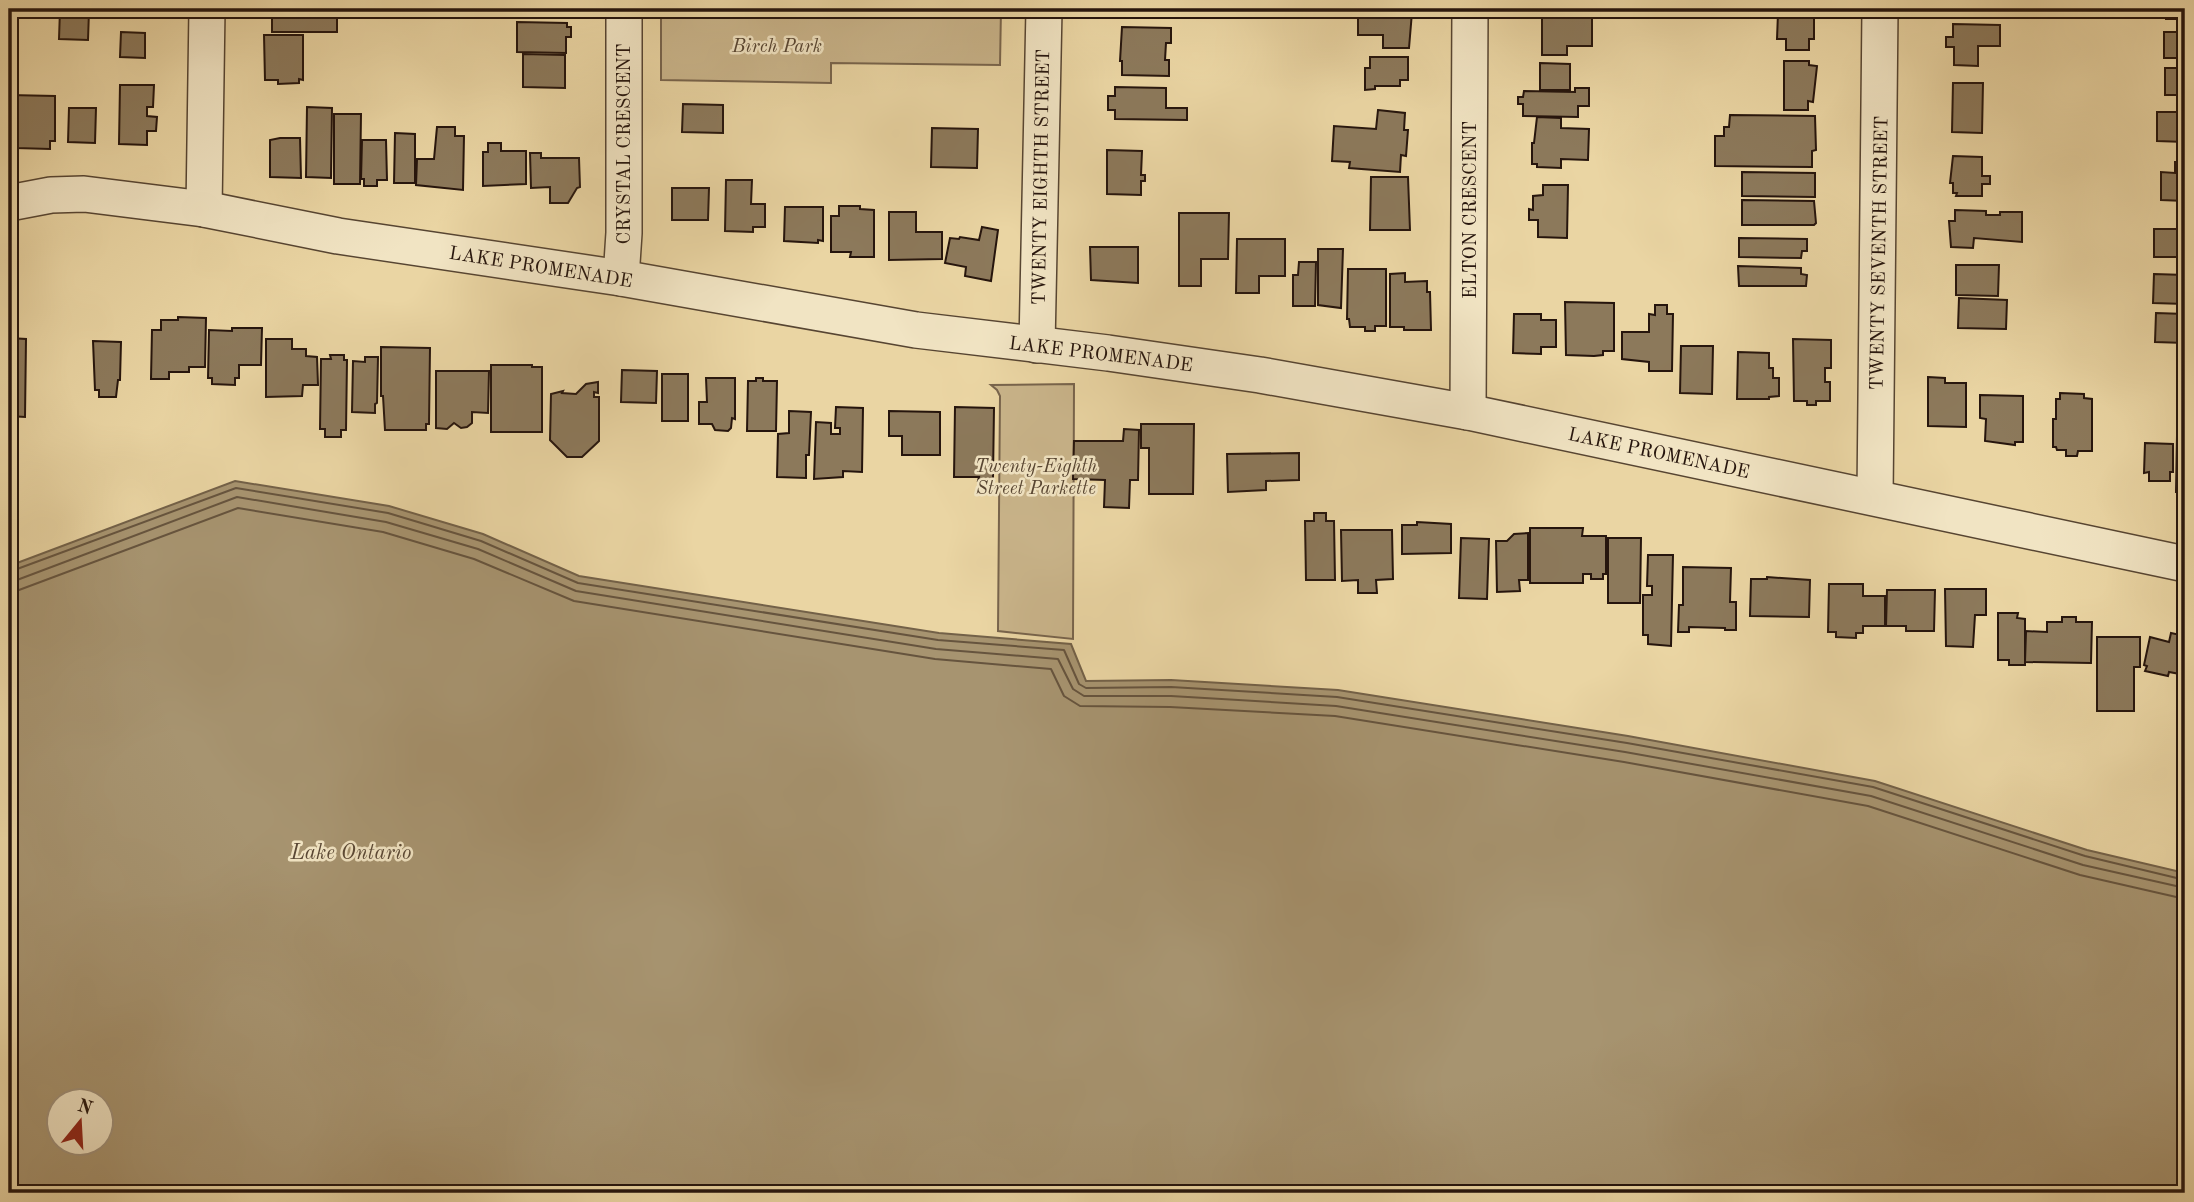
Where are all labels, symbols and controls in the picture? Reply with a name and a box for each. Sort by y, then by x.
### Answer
park label: Birch Park [731,38,822,57]
street label: CRYSTAL CRESCENT [616,44,635,244]
street label: TWENTY EIGHTH STREET [1031,49,1054,305]
street label: TWENTY SEVENTH STREET [1869,116,1892,390]
street label: ELTON CRESCENT [1462,121,1481,299]
street label: LAKE PROMENADE [448,245,634,292]
street label: LAKE PROMENADE [1008,335,1194,376]
street label: LAKE PROMENADE [1566,426,1751,483]
park label: Twenty-Eighth Street Parkette [975,458,1098,499]
water label: Lake Ontario [290,843,411,864]
north arrow [46,1086,116,1156]
text: N [75,1097,95,1120]

